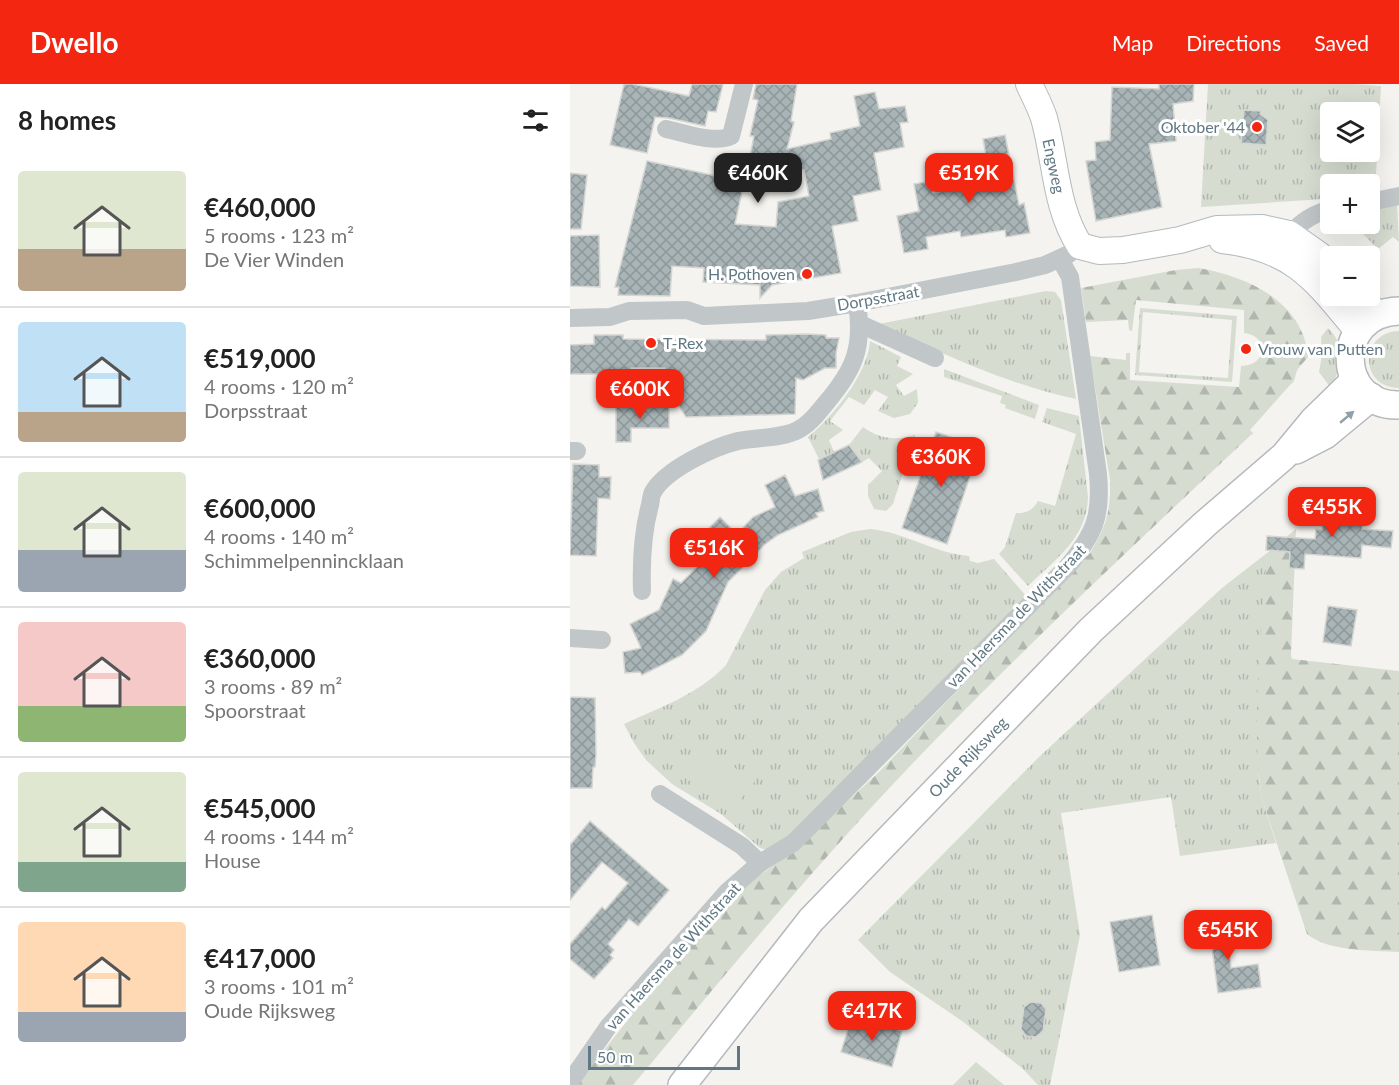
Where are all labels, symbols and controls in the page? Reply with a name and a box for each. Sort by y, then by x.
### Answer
text: Dwello [30,25,118,59]
text: Map [1112,30,1153,55]
text: Directions [1186,30,1281,55]
text: Saved [1314,30,1369,55]
map controls [1320,102,1380,306]
button: layers [1320,102,1380,162]
text: 8 homes [18,104,116,136]
icon: filters [519,104,552,137]
place label: Oktober '44 [1161,117,1245,136]
marker: Oktober '44 [1250,120,1264,134]
street label: Engweg [1039,137,1070,195]
pin: €460K [716,153,800,204]
pin: €519K [927,153,1011,204]
text: €460K [728,160,788,184]
text: €519K [939,160,999,184]
button: + [1320,174,1380,234]
text: €460,000 [204,191,316,223]
icon: home [66,195,138,267]
text: 5 rooms · 123 m² [204,223,354,247]
button: − [1320,246,1380,306]
text: De Vier Winden [204,247,344,271]
place label: H. Pothoven [708,264,795,283]
marker: H. Pothoven [800,267,814,281]
street label: Dorpsstraat [836,281,921,314]
place label: T-Rex [663,333,703,352]
marker: T-Rex [644,336,658,350]
place label: Vrouw van Putten [1258,339,1383,358]
text: €519,000 [204,342,316,374]
marker: Vrouw van Putten [1239,342,1253,356]
icon: home [66,346,138,418]
pin: €600K [598,369,682,420]
text: 4 rooms · 120 m² [204,374,354,398]
text: €600K [610,376,670,400]
text: Dorpsstraat [204,398,307,422]
one-way arrow [1339,411,1355,424]
pin: €360K [899,437,983,488]
text: €360K [911,444,971,468]
pin: €455K [1290,487,1374,538]
text: €600,000 [204,492,316,524]
text: €455K [1302,494,1362,518]
icon: home [66,496,138,568]
text: 4 rooms · 140 m² [204,524,354,548]
pin: €516K [672,528,756,579]
text: €516K [684,535,744,559]
street label: van Haersma de Withstraat [942,540,1089,691]
text: Schimmelpennincklaan [204,548,404,572]
text: €360,000 [204,642,316,674]
icon: home [66,646,138,718]
text: 3 rooms · 89 m² [204,674,342,698]
text: Spoorstraat [204,698,306,722]
street label: Oude Rijksweg [924,712,1011,801]
text: €545,000 [204,792,316,824]
icon: home [66,796,138,868]
text: 4 rooms · 144 m² [204,824,354,848]
text: House [204,848,261,872]
street label: van Haersma de Withstraat [601,878,744,1033]
pin: €545K [1186,910,1270,961]
text: €545K [1198,917,1258,941]
text: €417,000 [204,942,316,974]
icon: home [66,946,138,1018]
text: 3 rooms · 101 m² [204,974,354,998]
pin: €417K [830,991,914,1042]
text: Oude Rijksweg [204,998,335,1022]
text: €417K [842,998,902,1022]
scale bar [588,1043,740,1070]
text: 50 m [597,1047,633,1066]

